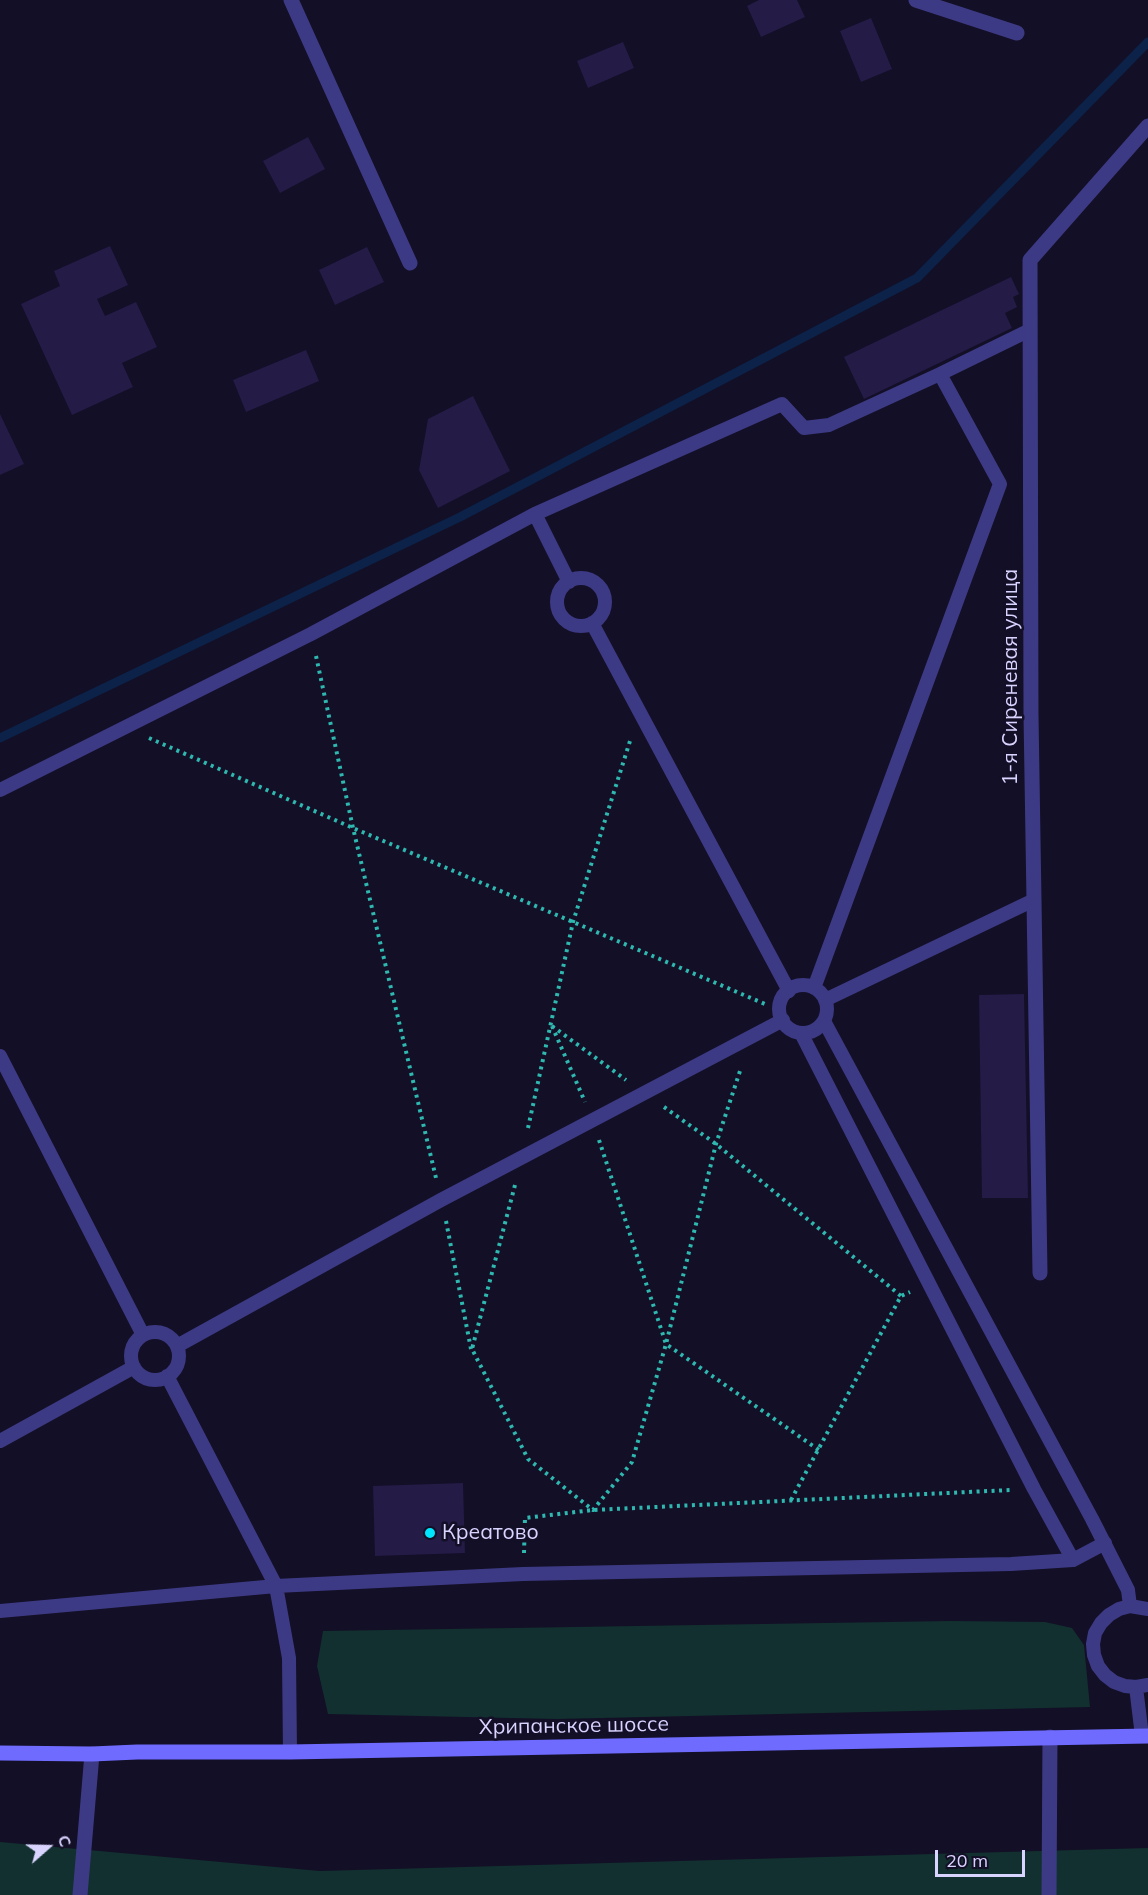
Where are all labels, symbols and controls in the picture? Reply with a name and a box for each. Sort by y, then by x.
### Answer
street label: 1-я Сиреневая улица [998,569,1024,785]
place label: Креатово [442,1520,539,1546]
marker: Креатово [423,1526,437,1540]
street label: Хрипанское шоссе [479,1712,669,1740]
north arrow [18,1817,78,1877]
text: С [54,1832,76,1849]
scale bar [938,1838,1028,1876]
text: 20 m [946,1849,988,1872]

